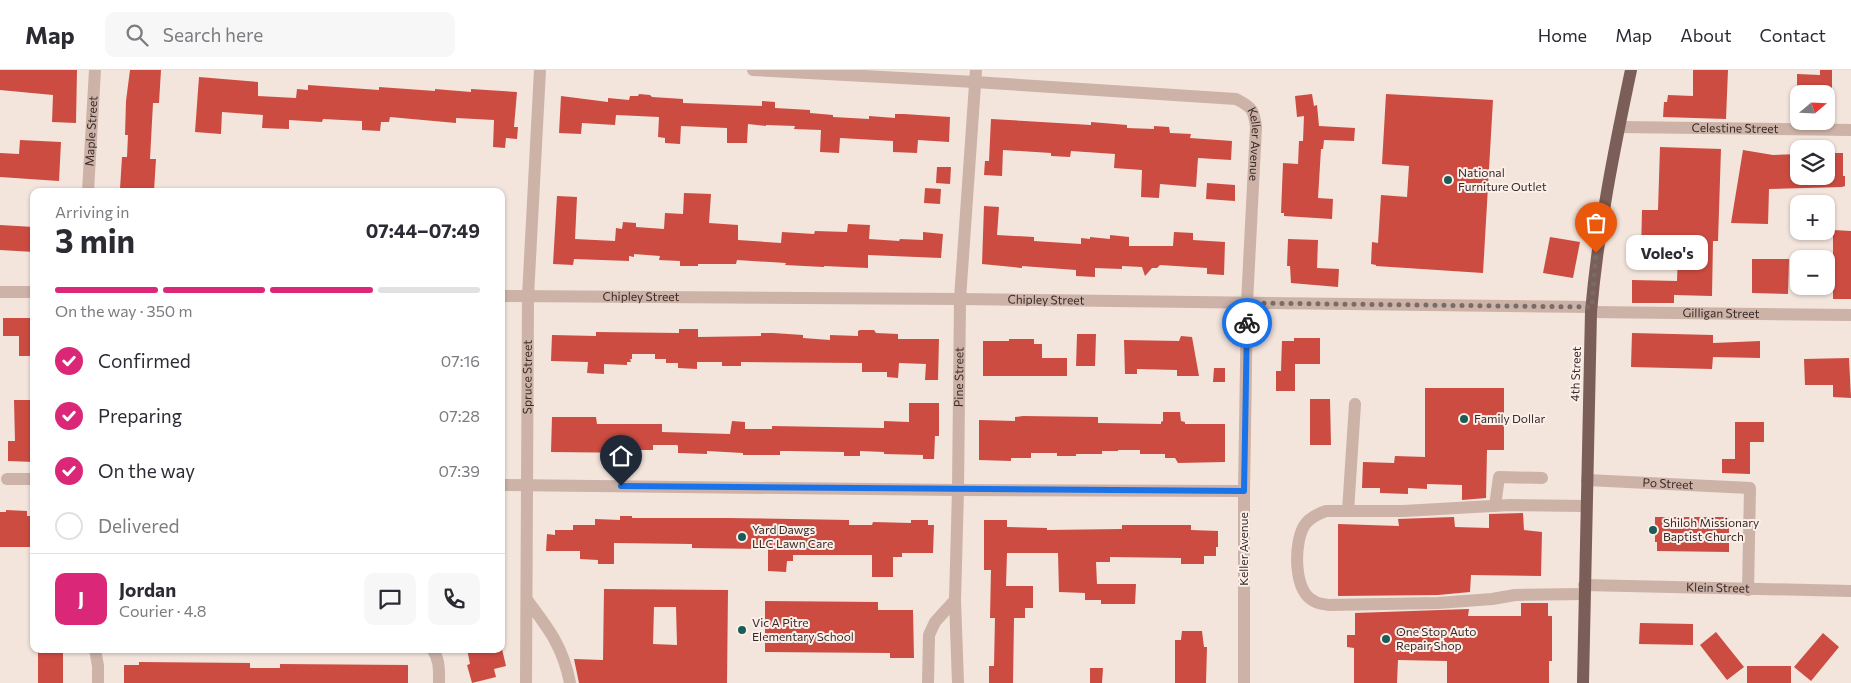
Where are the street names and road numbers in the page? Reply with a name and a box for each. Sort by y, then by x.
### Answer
street label: Maple Street [81,95,99,167]
street label: Keller Avenue [1245,104,1264,181]
street label: Celestine Street [1691,120,1779,135]
street label: Chipley Street [602,289,680,303]
street label: Chipley Street [1007,292,1085,307]
street label: Gilligan Street [1682,305,1760,320]
street label: Spruce Street [519,340,534,414]
street label: 4th Street [1567,346,1583,402]
street label: Pine Street [951,347,965,407]
street label: Po Street [1642,475,1694,491]
street label: Keller Avenue [1236,512,1250,586]
street label: Klein Street [1686,579,1750,595]

